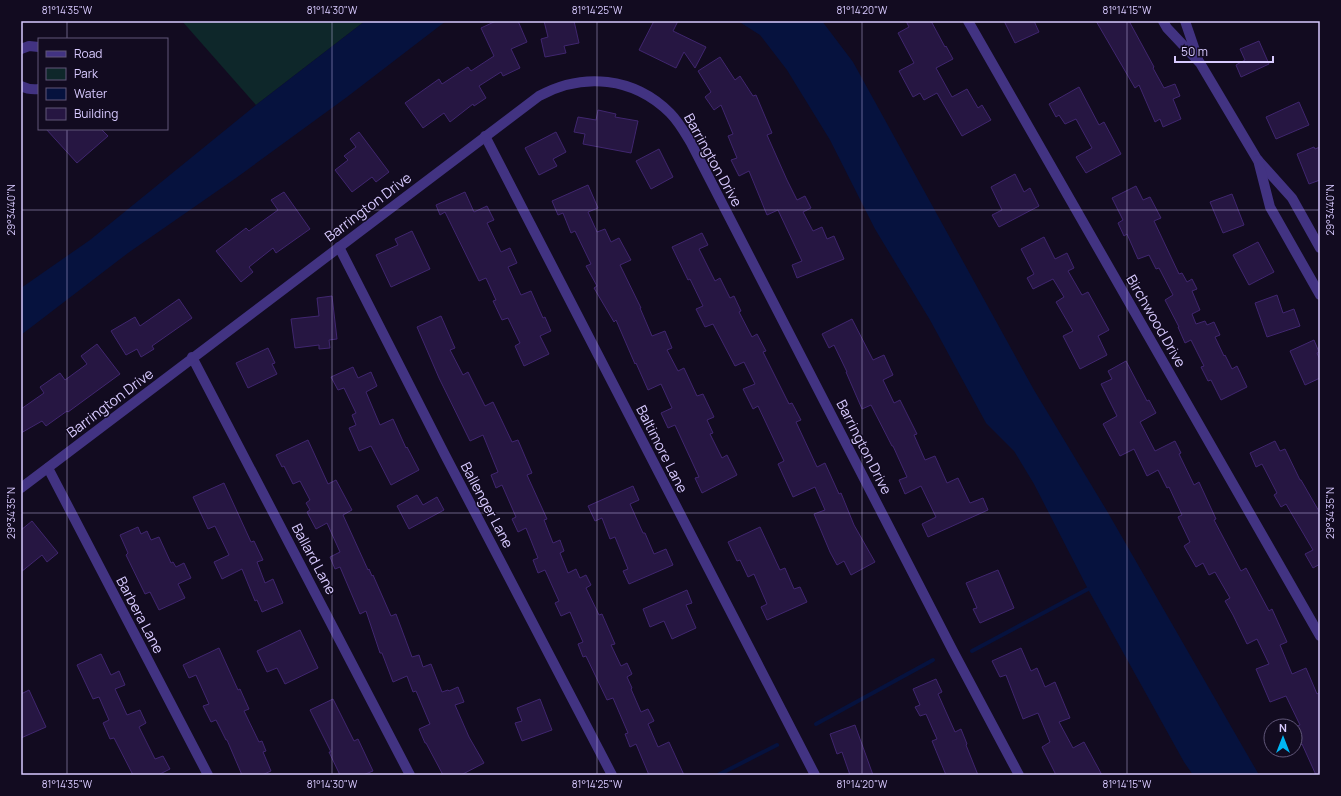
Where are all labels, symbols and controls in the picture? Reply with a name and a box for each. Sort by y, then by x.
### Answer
text: 81°14'35"W [42,3,93,17]
text: 81°14'30"W [307,3,358,17]
text: 81°14'25"W [572,3,623,17]
text: 81°14'20"W [837,3,888,17]
text: 81°14'15"W [1103,3,1152,17]
legend [38,38,168,130]
scale bar [1175,38,1273,64]
text: 50 m [1181,43,1208,60]
text: Road [74,45,102,62]
text: Park [74,65,99,82]
text: Water [74,85,108,102]
text: Building [74,105,118,122]
street label: Barrington Drive [680,110,747,210]
street label: Barrington Drive [321,168,415,245]
text: 29°34'40"N [4,184,18,236]
text: 29°34'40"N [1323,184,1337,236]
street label: Birchwood Drive [1122,271,1191,370]
street label: Barrington Drive [63,364,157,441]
street label: Barrington Drive [832,396,896,497]
street label: Baltimore Lane [632,402,693,496]
street label: Ballenger Lane [457,458,518,551]
text: 29°34'35"N [4,487,18,539]
text: 29°34'35"N [1323,487,1337,539]
street label: Ballard Lane [288,520,341,598]
street label: Barbera Lane [112,573,169,657]
north arrow [1263,718,1303,758]
text: N [1279,720,1287,735]
text: 81°14'35"W [42,777,93,791]
text: 81°14'30"W [307,777,358,791]
text: 81°14'25"W [572,777,623,791]
text: 81°14'20"W [837,777,888,791]
text: 81°14'15"W [1103,777,1152,791]

